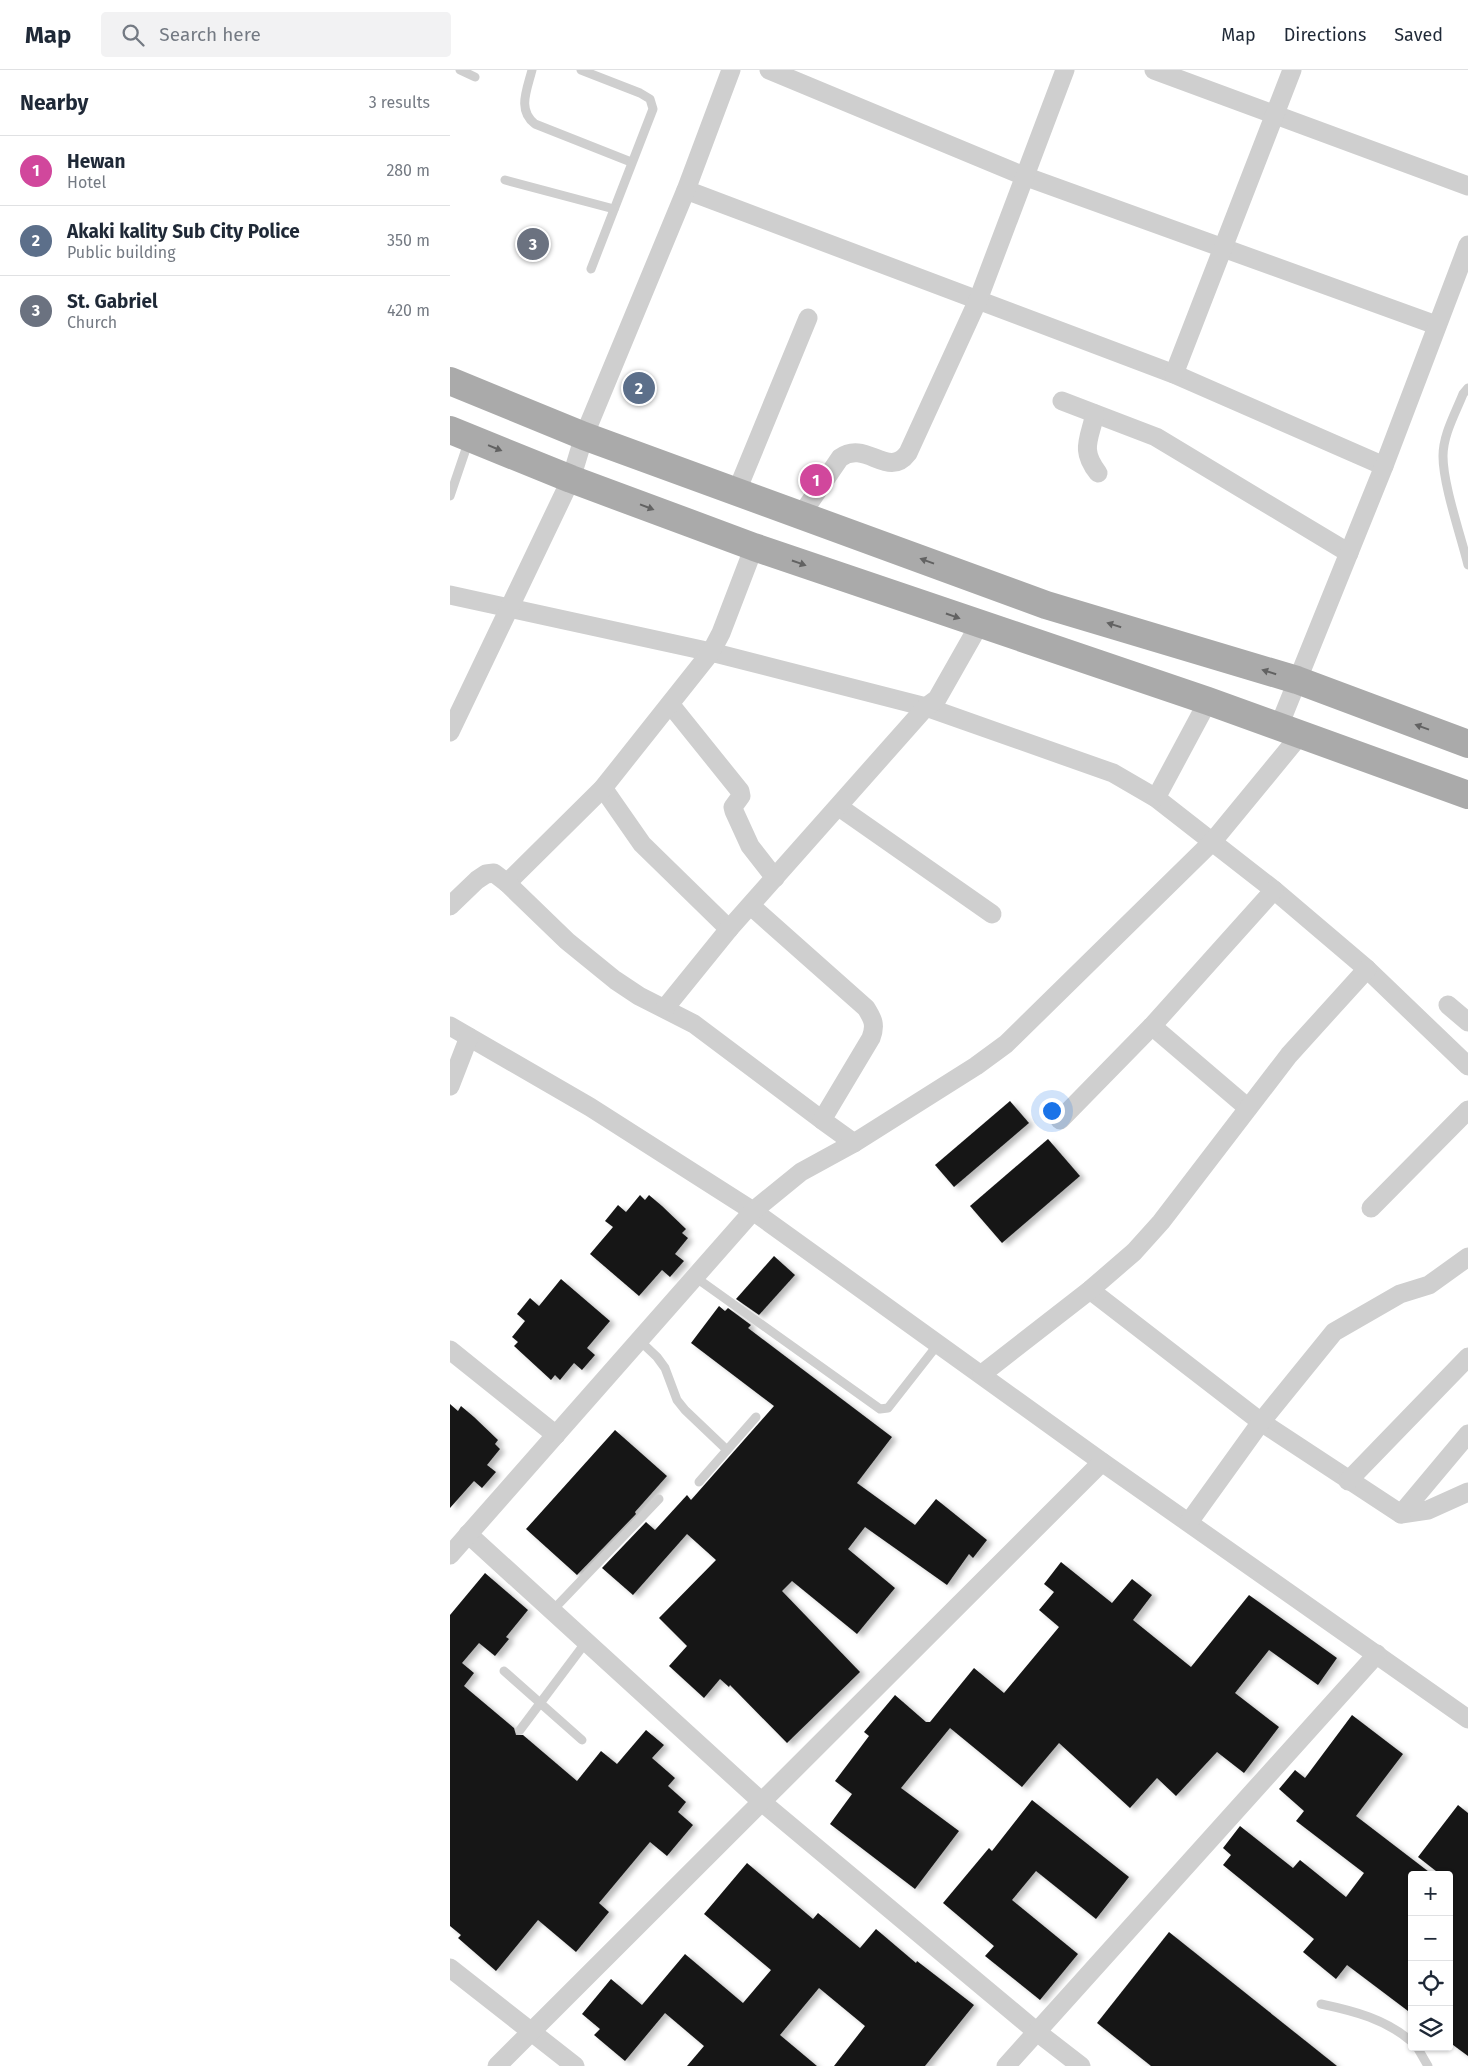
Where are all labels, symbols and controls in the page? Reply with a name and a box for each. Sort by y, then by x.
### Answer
search box [101,12,451,57]
text: Map [25,21,71,49]
icon: search [119,21,147,49]
text: Search here [159,23,261,46]
text: Map [1221,24,1256,46]
text: Directions [1284,24,1366,46]
text: Saved [1394,24,1443,46]
text: Nearby [20,90,88,116]
text: 3 results [369,93,430,112]
text: Hewan [67,150,125,173]
text: 1 [32,161,40,180]
text: 280 m [386,161,430,180]
text: Hotel [67,173,106,192]
text: Akaki kality Sub City Police [67,220,300,243]
pin: 3 [517,225,549,263]
text: 2 [32,231,40,250]
text: 350 m [387,231,430,250]
text: Public building [67,243,175,262]
text: St. Gabriel [67,290,158,313]
text: 3 [32,301,40,320]
text: 420 m [387,301,430,320]
text: Church [67,313,117,332]
pin: 2 [623,369,655,407]
one-way arrow [488,444,503,452]
pin: 1 [800,461,832,499]
one-way arrow [640,503,655,511]
one-way arrow [919,557,934,565]
one-way arrow [792,560,807,567]
one-way arrow [946,612,961,620]
one-way arrow [1106,621,1121,629]
one-way arrow [1262,667,1277,675]
one-way arrow [1414,723,1429,731]
your location [1039,1098,1065,1124]
map controls [1408,1871,1453,2051]
button: + [1408,1871,1453,1916]
button: − [1408,1916,1453,1961]
button: locate [1408,1961,1453,2006]
button: layers [1408,2006,1453,2051]

